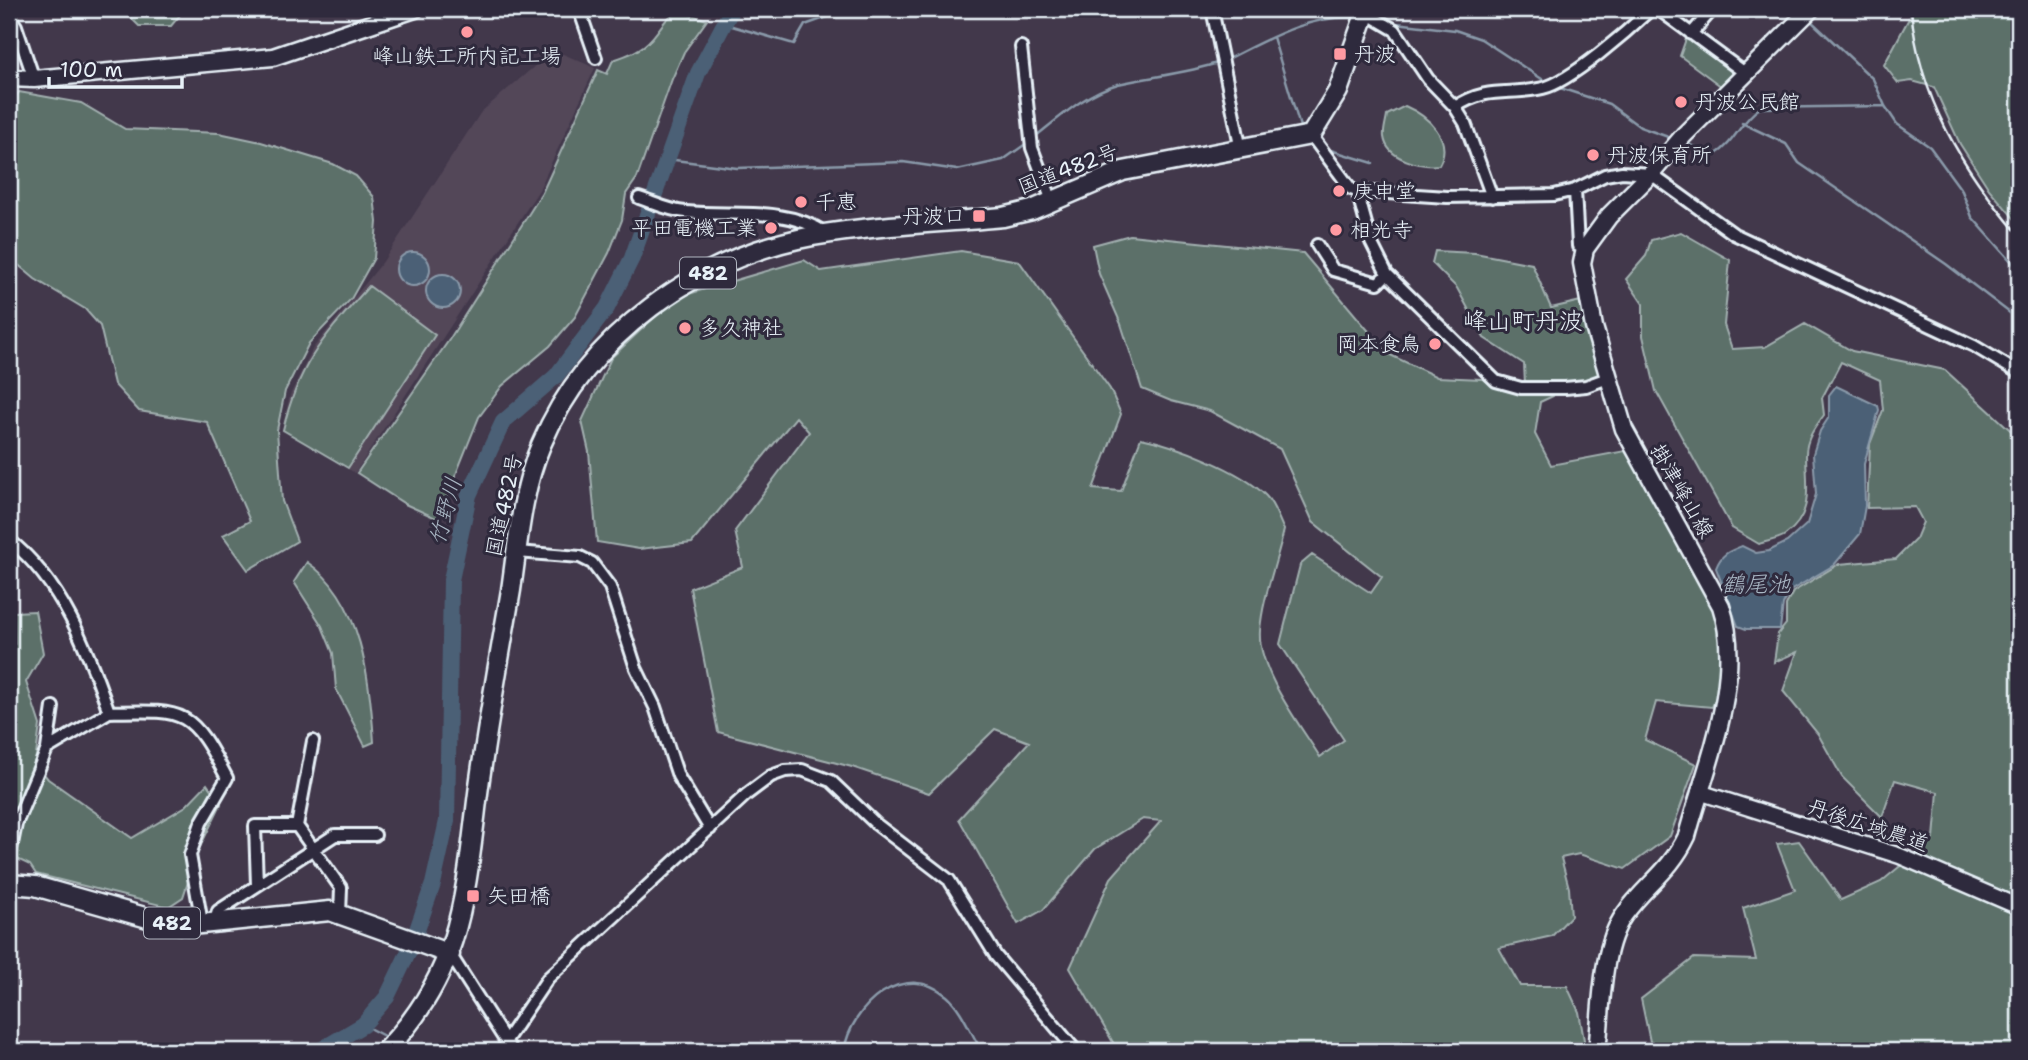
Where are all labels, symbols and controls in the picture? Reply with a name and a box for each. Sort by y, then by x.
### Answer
marker: 峰山鉄工所内記工場 [459,24,475,40]
place label: 丹波 [1354,40,1396,68]
place label: 峰山鉄工所内記工場 [373,42,562,70]
scale bar [49,46,182,90]
marker: 丹波 [1332,46,1348,62]
text: 100 m [60,56,123,84]
place label: 丹波公民館 [1695,88,1800,116]
marker: 丹波公民館 [1673,94,1689,110]
street label: 国道482号 [1014,137,1122,201]
place label: 丹波保育所 [1607,141,1712,169]
marker: 丹波保育所 [1585,147,1601,163]
place label: 庚申堂 [1353,177,1416,205]
marker: 庚申堂 [1331,183,1347,199]
place label: 千恵 [815,188,857,216]
marker: 千恵 [793,194,809,210]
place label: 丹波口 [902,202,965,230]
marker: 丹波口 [971,208,987,224]
place label: 平田電機工業 [631,214,757,242]
place label: 相光寺 [1350,216,1413,244]
marker: 平田電機工業 [763,220,779,236]
marker: 相光寺 [1328,222,1344,238]
road number: 482 [680,258,736,288]
district label: 峰山町丹波 [1463,305,1583,337]
place label: 多久神社 [699,314,783,342]
marker: 多久神社 [677,320,693,336]
place label: 岡本食鳥 [1337,330,1421,358]
marker: 岡本食鳥 [1427,336,1443,352]
street label: 掛津峰山線 [1644,439,1720,543]
street label: 国道482号 [479,451,529,559]
water label: 竹野川 [422,474,468,548]
water label: 鶴尾池 [1722,569,1792,599]
street label: 丹後広域農道 [1804,792,1932,858]
place label: 矢田橋 [487,882,550,910]
marker: 矢田橋 [465,888,481,904]
road number: 482 [144,908,200,939]

